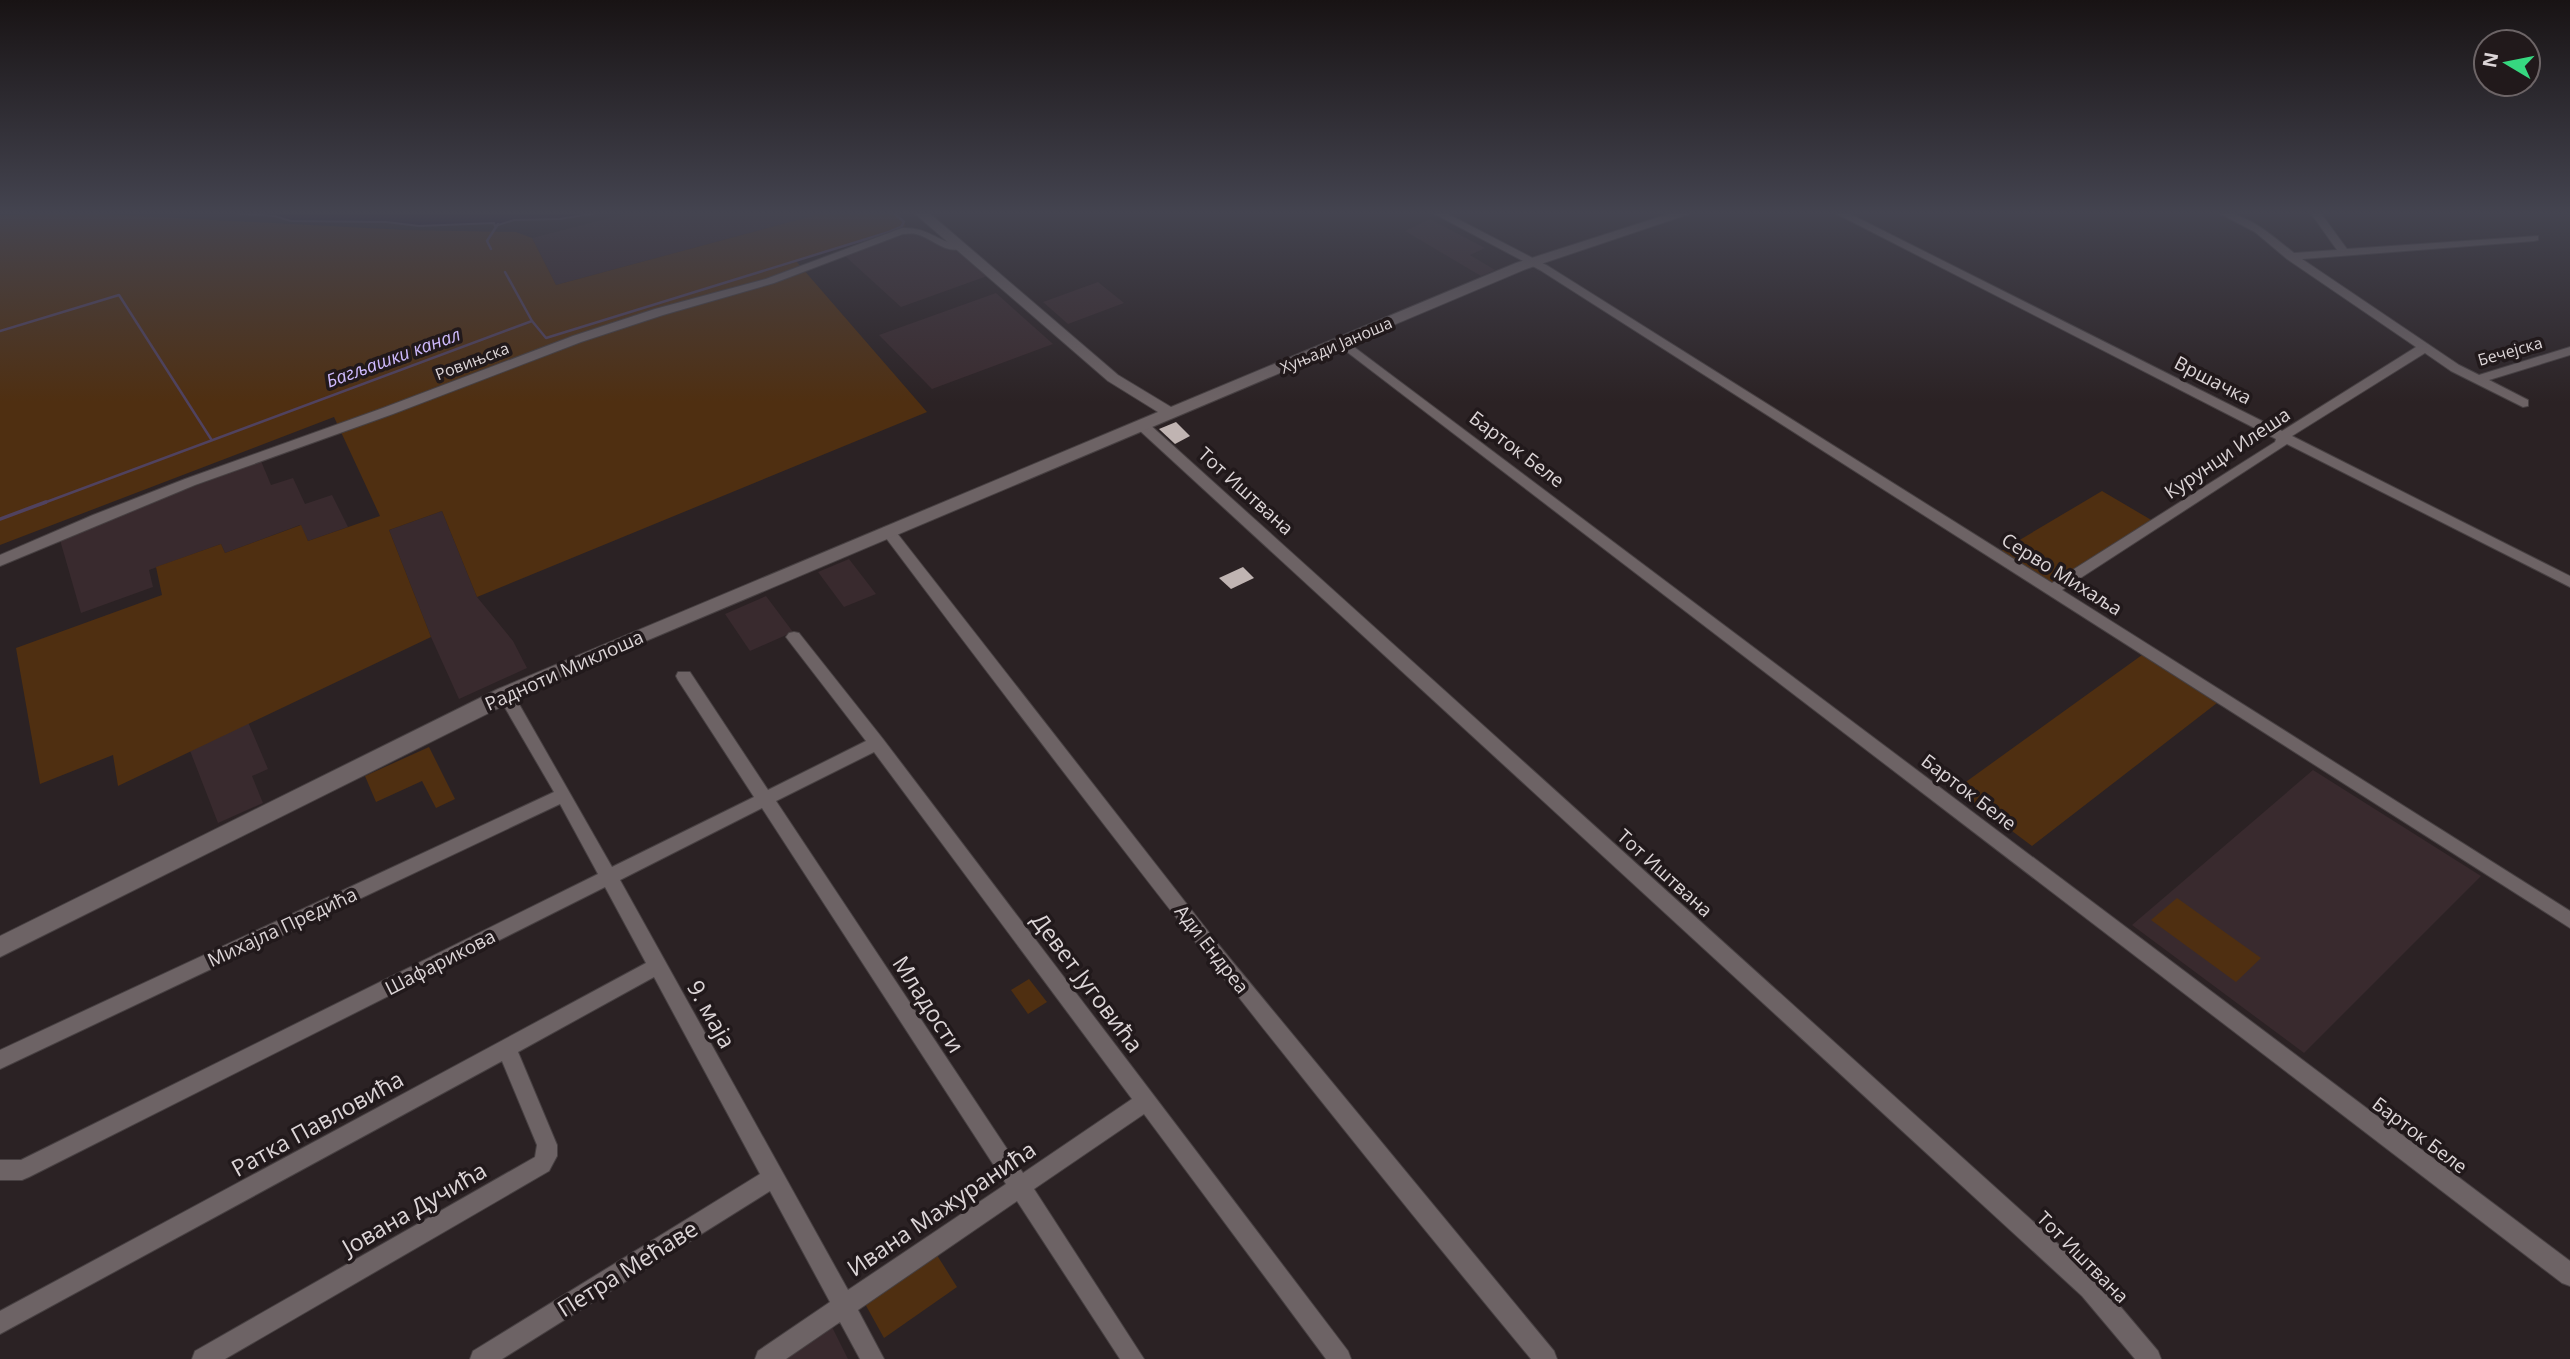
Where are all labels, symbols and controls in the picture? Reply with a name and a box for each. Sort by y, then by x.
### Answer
north arrow [2472,28,2542,98]
text: N [2476,50,2504,70]
street label: Хуњади Јаноша [1276,311,1396,379]
water label: Багљашки канал [322,321,464,392]
street label: Бечејска [2475,331,2545,371]
street label: Ровињска [432,337,512,385]
street label: Вршачка [2170,350,2256,410]
street label: Курунци Илеша [2159,401,2295,505]
street label: Барток Беле [1464,405,1570,493]
street label: Тот Иштвана [1193,441,1299,541]
street label: Серво Михаља [1997,526,2127,622]
street label: Радноти Миклоша [481,623,647,717]
street label: Барток Беле [1916,748,2022,836]
street label: Тот Иштвана [1612,823,1718,923]
street label: Михајла Предића [203,881,361,973]
street label: Ади Ендреа [1169,899,1255,999]
street label: Девет Југовића [1025,905,1151,1059]
street label: Шафарикова [380,923,500,1001]
street label: Младости [886,949,972,1059]
street label: 9. маја [680,974,744,1054]
street label: Ратка Павловића [225,1062,409,1184]
street label: Барток Беле [2367,1091,2473,1179]
street label: Ивана Мажуранића [840,1133,1042,1283]
street label: Јована Дучића [334,1154,492,1263]
street label: Тот Иштвана [2031,1205,2135,1309]
street label: Петра Мећаве [551,1212,703,1324]

